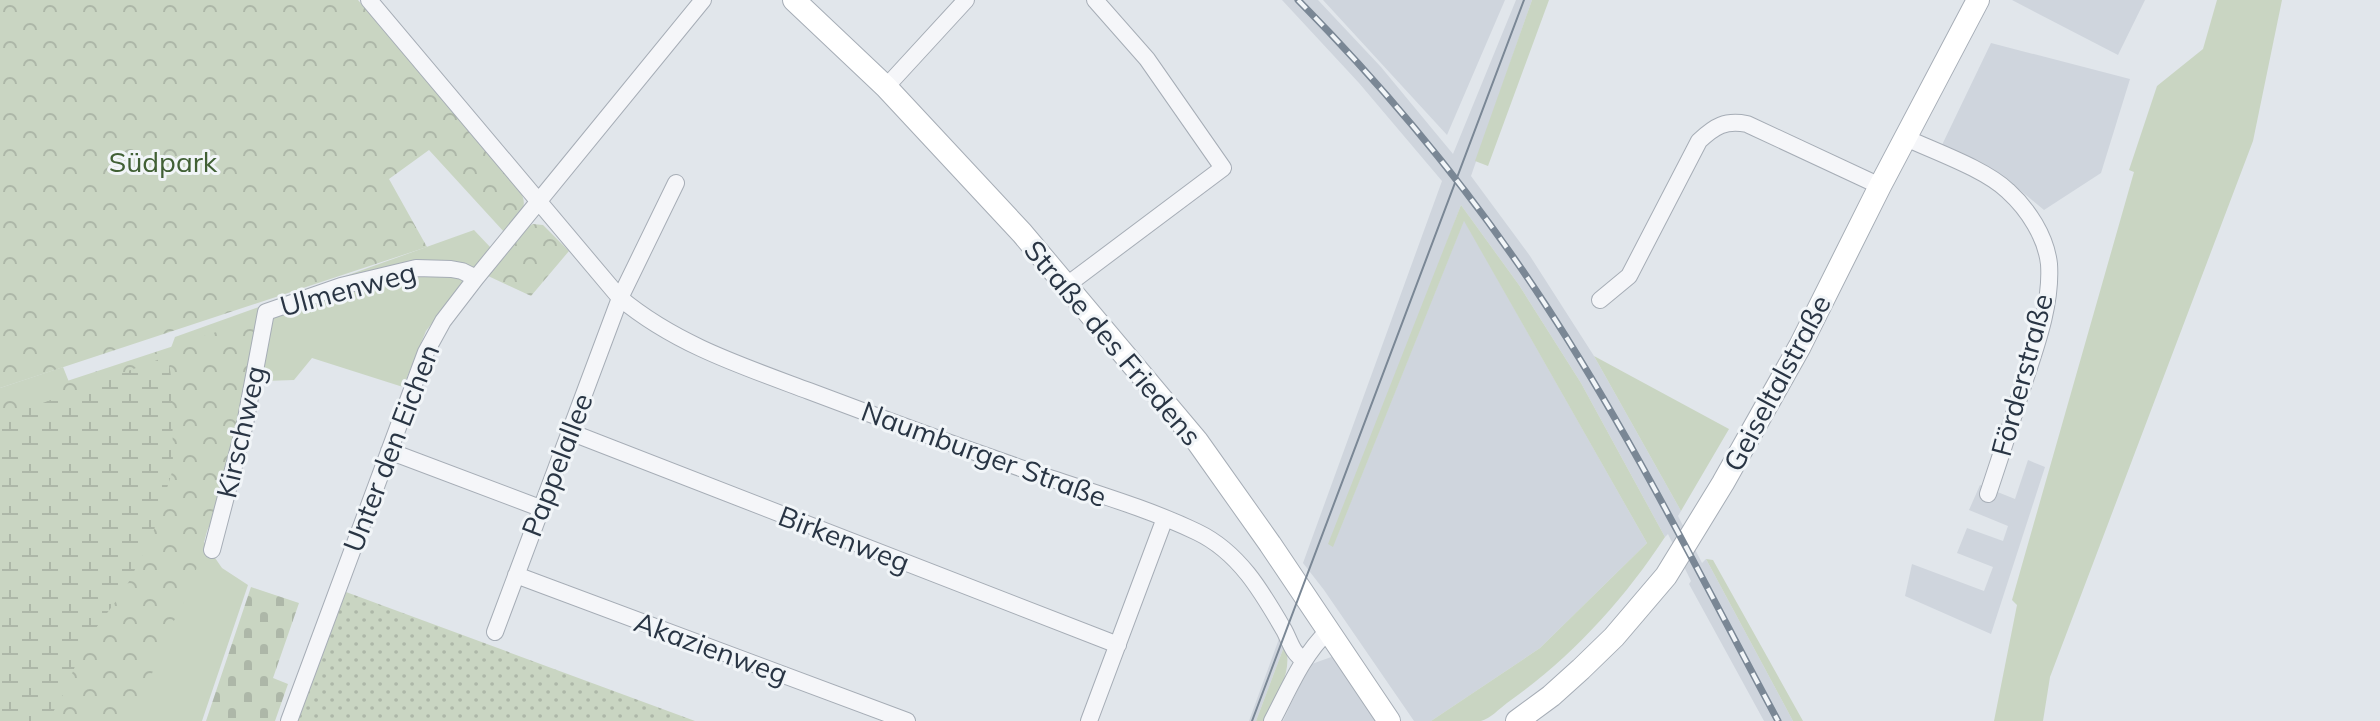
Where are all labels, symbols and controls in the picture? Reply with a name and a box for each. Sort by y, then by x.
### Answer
park label: Südpark [109,144,218,179]
street label: Straße des Friedens [1017,233,1210,453]
street label: Ulmenweg [276,254,420,323]
street label: Geiseltalstraße [1715,289,1838,477]
street label: Förderstraße [1983,290,2060,460]
street label: Unter den Eichen [335,339,446,557]
street label: Kirschweg [208,362,273,501]
street label: Pappelallee [513,388,600,541]
street label: Naumburger Straße [857,393,1111,514]
street label: Birkenweg [774,498,915,580]
street label: Akazienweg [630,604,793,691]

